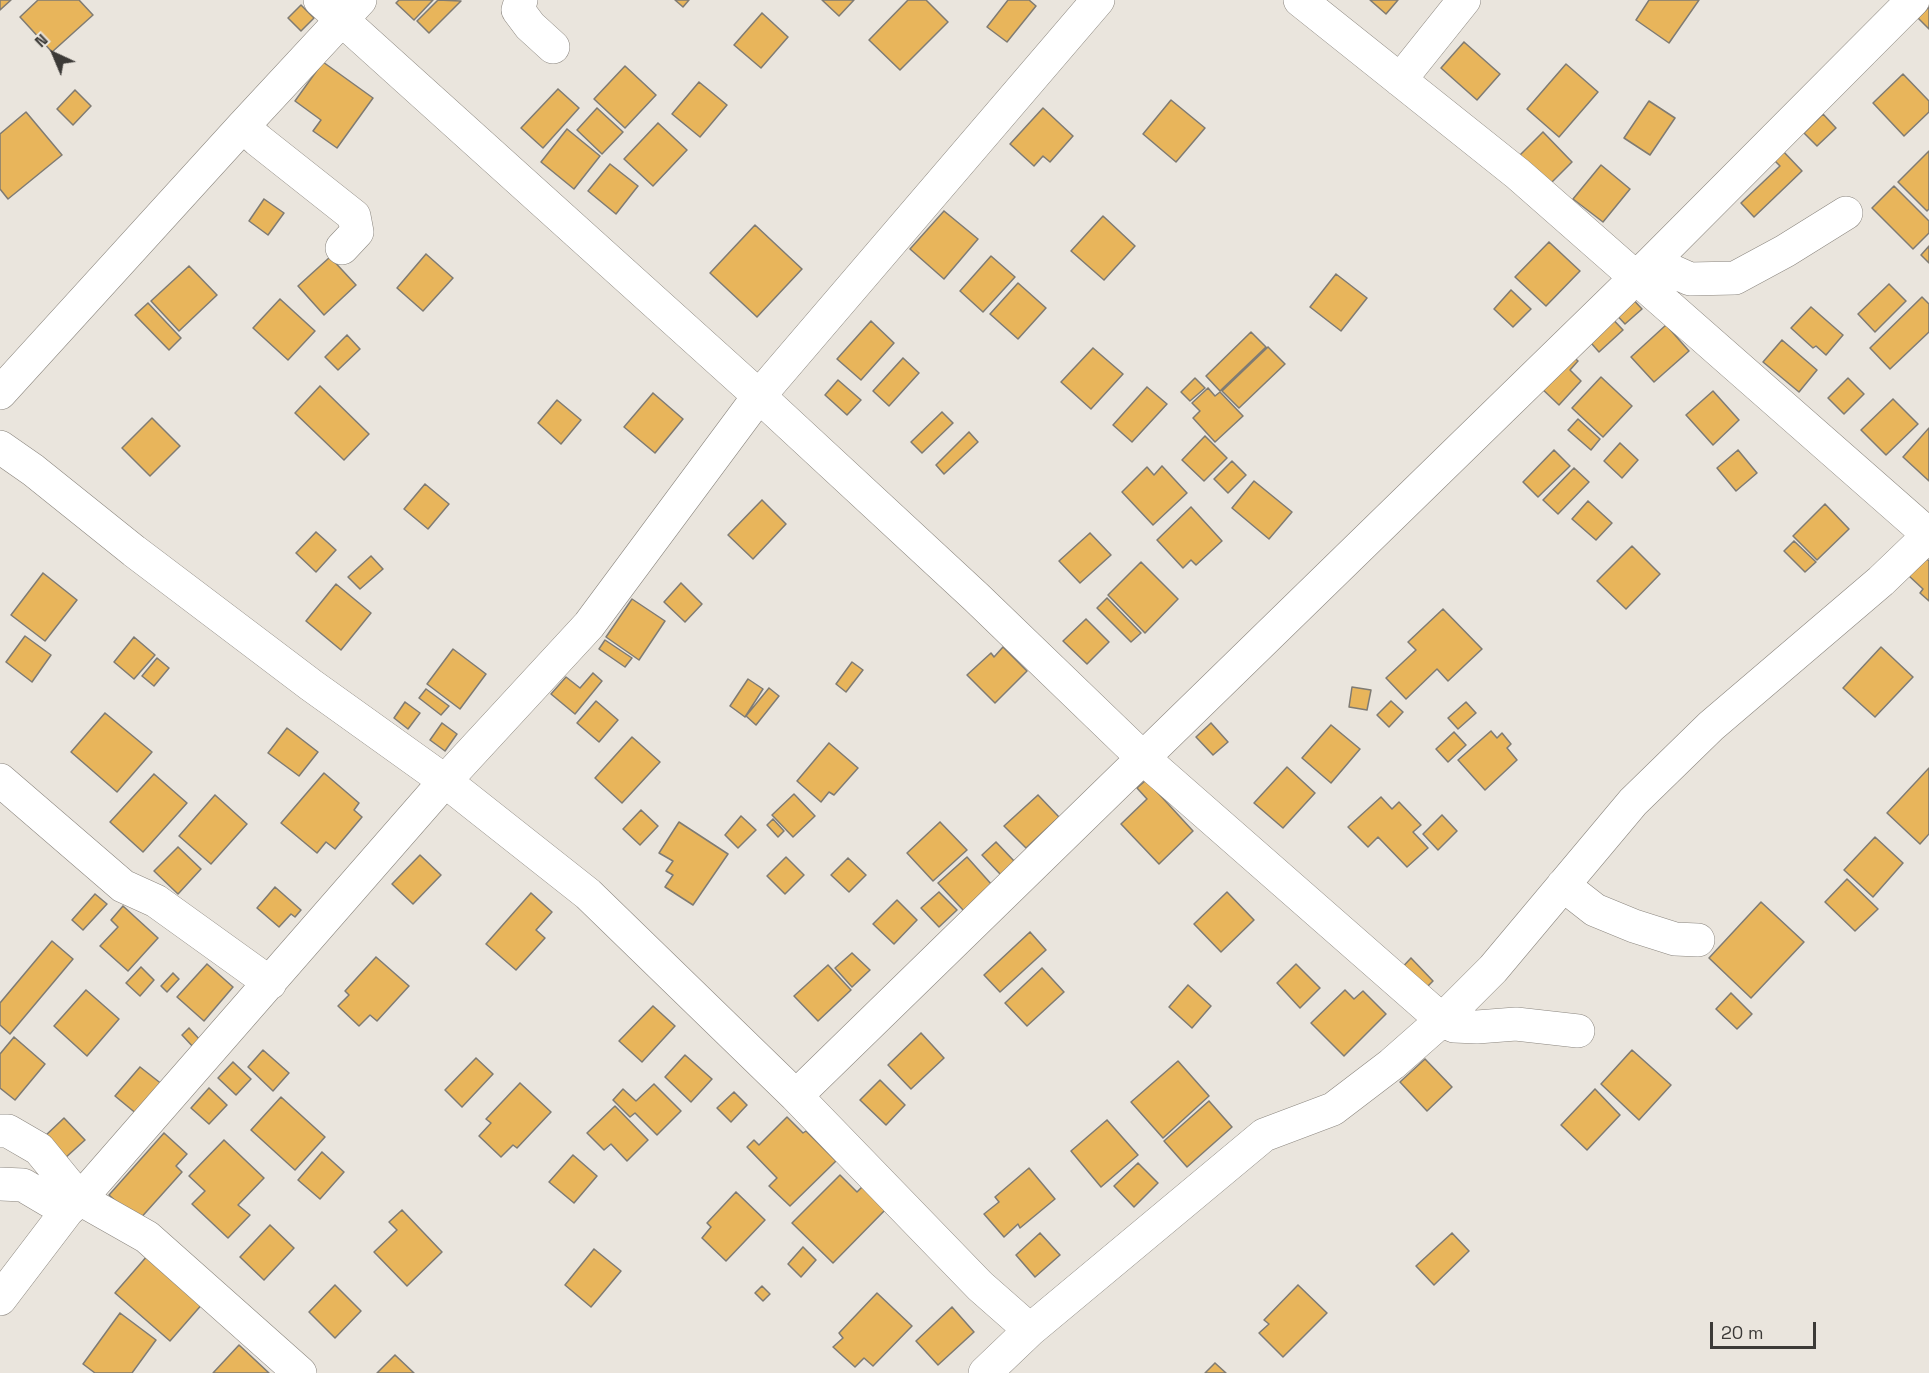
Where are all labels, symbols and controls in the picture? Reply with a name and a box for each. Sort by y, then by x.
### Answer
north arrow [24,24,84,84]
text: N [30,29,52,52]
scale bar [1713,1310,1820,1348]
text: 20 m [1721,1321,1764,1344]

